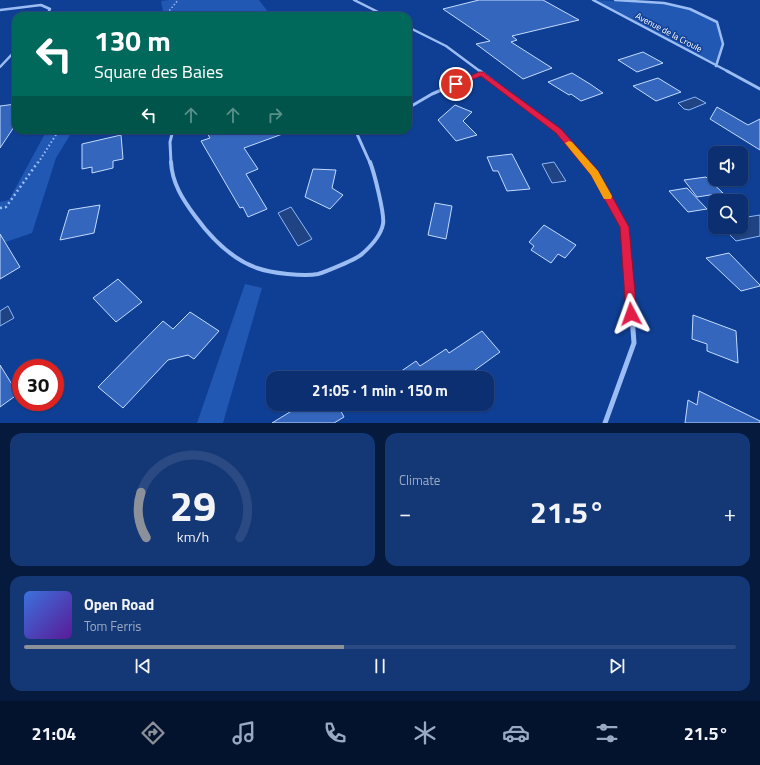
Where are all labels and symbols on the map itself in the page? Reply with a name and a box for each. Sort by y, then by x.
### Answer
street label: Avenue de la Croule [633,9,705,55]
pin [439,67,473,101]
position arrow [610,293,652,335]
speed limit sign: 30 [12,359,64,411]

